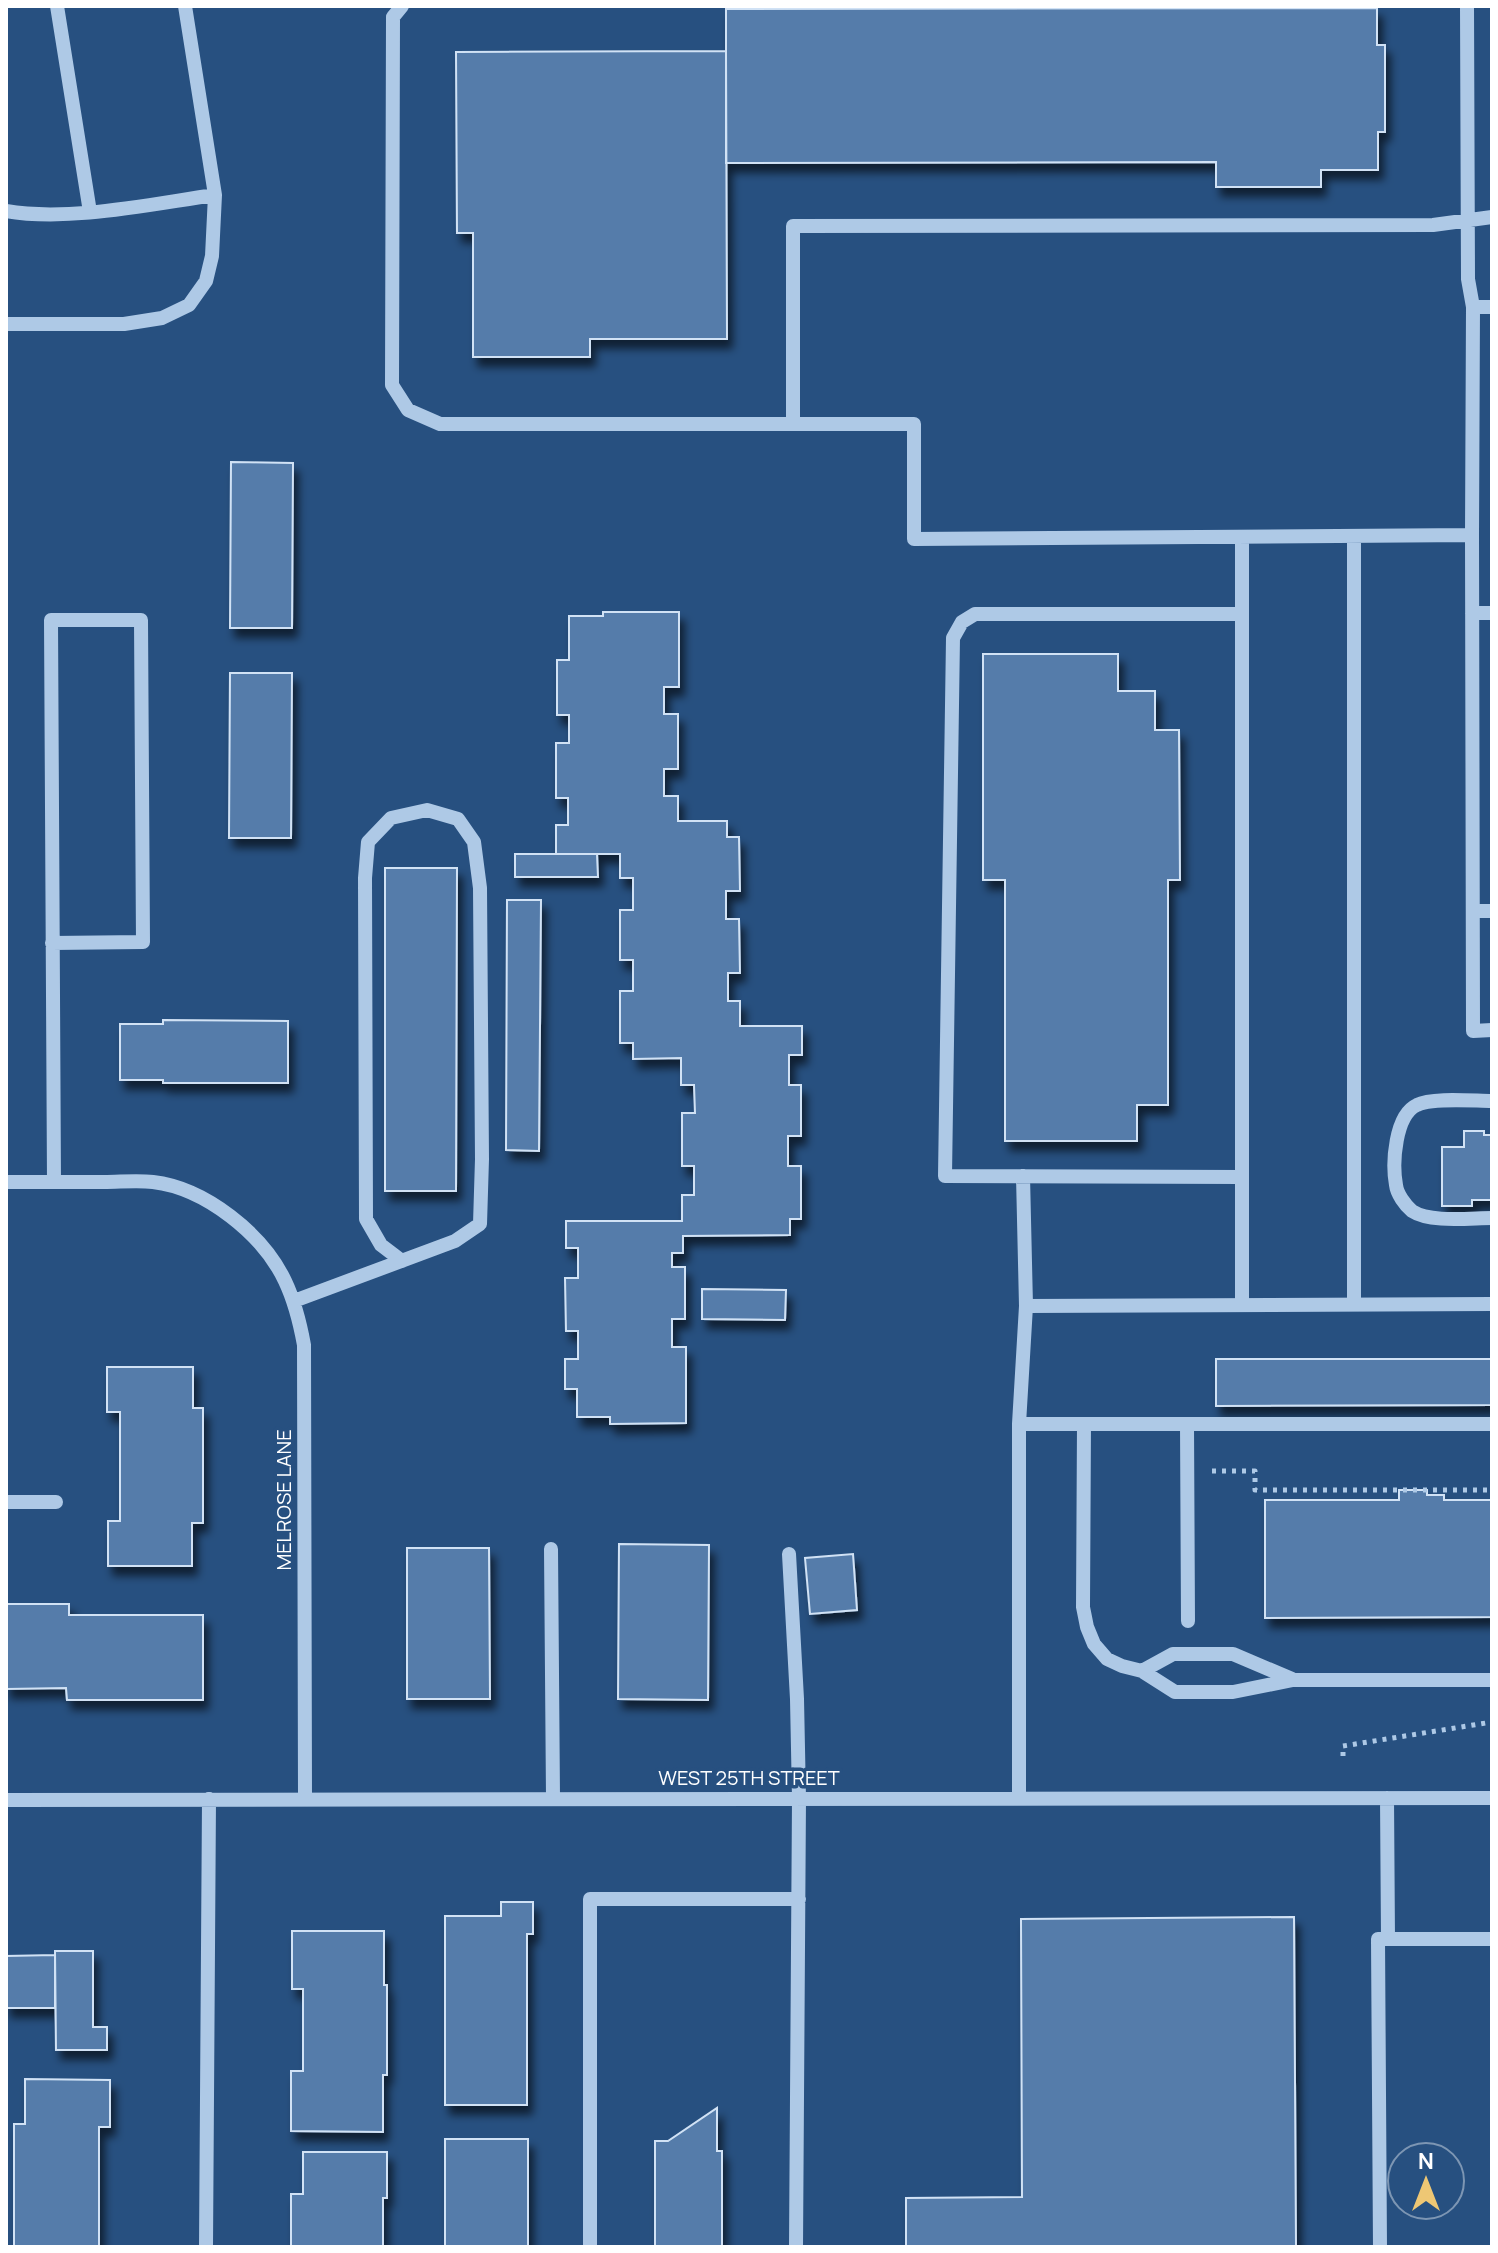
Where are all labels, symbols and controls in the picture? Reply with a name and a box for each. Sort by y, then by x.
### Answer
street label: MELROSE LANE [270,1429,297,1571]
street label: WEST 25TH STREET [658,1764,840,1791]
north arrow [1386,2141,1466,2221]
text: N [1418,2146,1434,2176]

